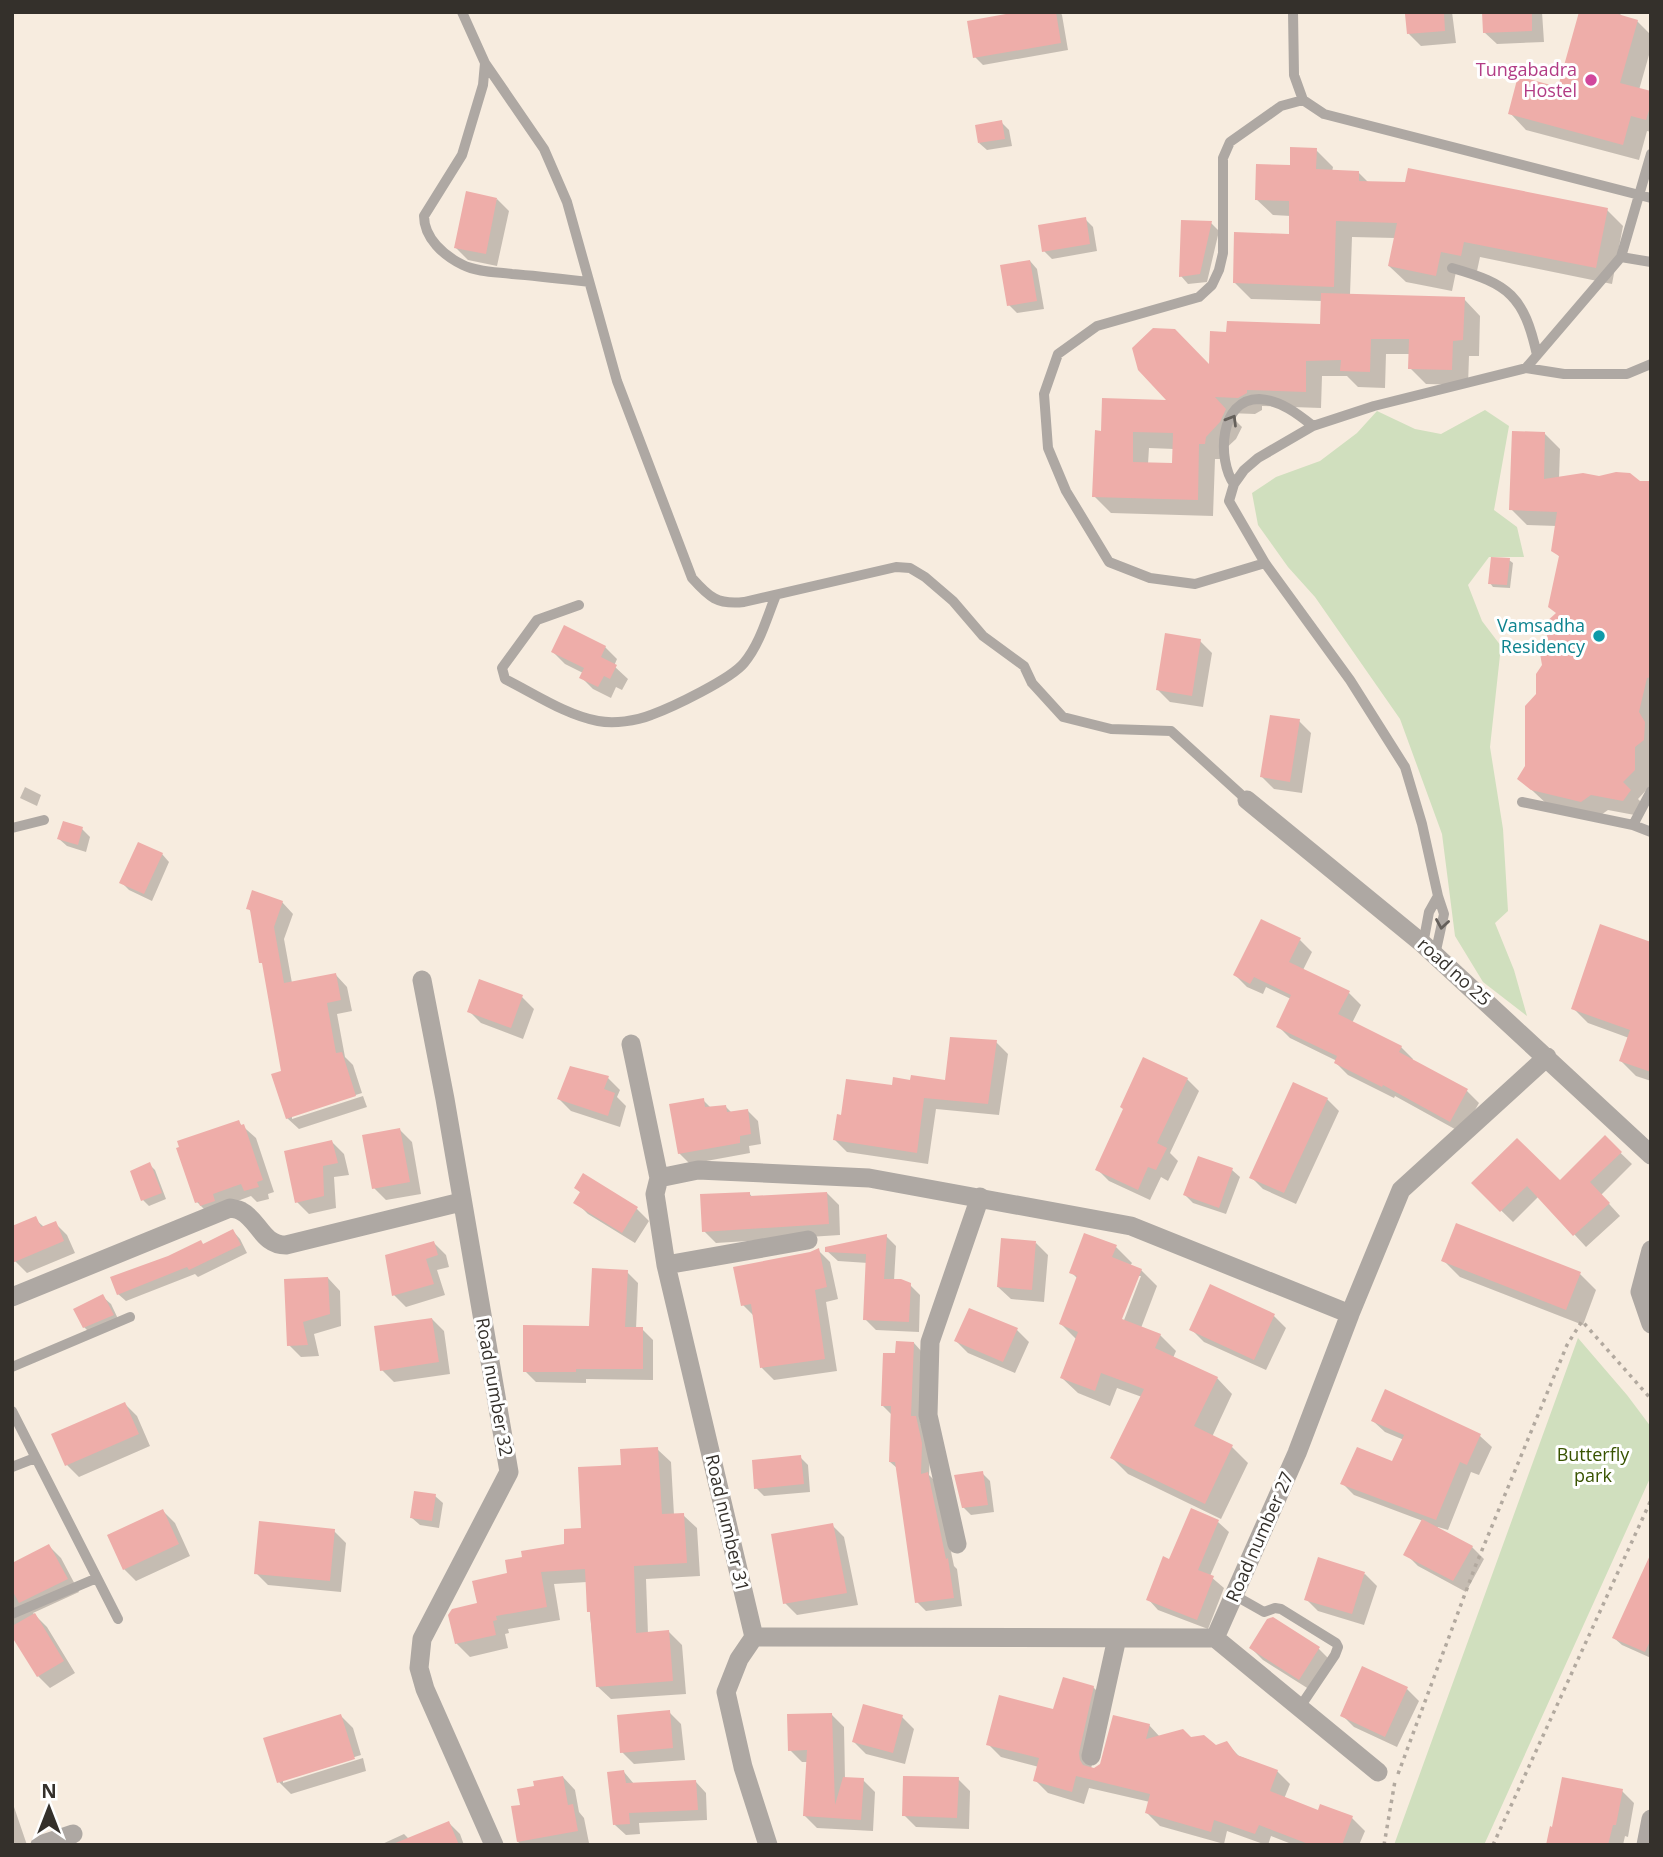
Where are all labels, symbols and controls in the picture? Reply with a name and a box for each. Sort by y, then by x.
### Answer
place label: Tungabadra Hostel [1476,57,1577,102]
marker: Tungabadra Hostel [1583,72,1599,88]
one-way arrow [1223,415,1236,428]
place label: Vamsadha Residency [1497,613,1586,658]
marker: Vamsadha Residency [1591,628,1607,644]
one-way arrow [1435,918,1450,930]
street label: road no 25 [1413,932,1497,1011]
street label: Road number 32 [471,1316,519,1458]
park label: Butterfly park [1557,1442,1630,1487]
street label: Road number 31 [701,1452,755,1594]
street label: Road number 27 [1220,1468,1299,1605]
north arrow [14,1773,84,1843]
text: N [41,1778,57,1804]

